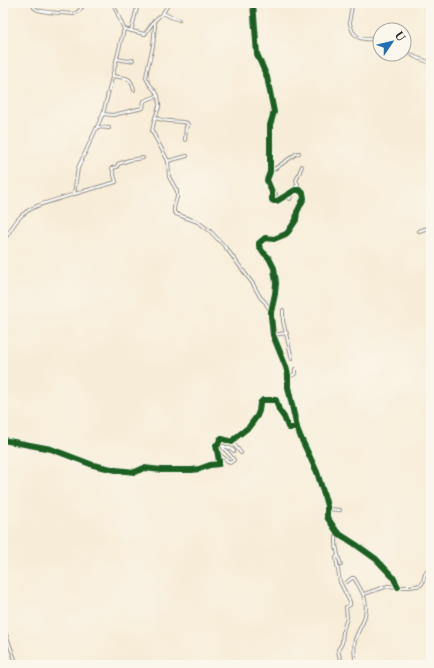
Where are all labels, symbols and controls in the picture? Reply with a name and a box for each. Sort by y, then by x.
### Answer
north arrow [372,22,412,62]
text: U [392,29,409,44]

